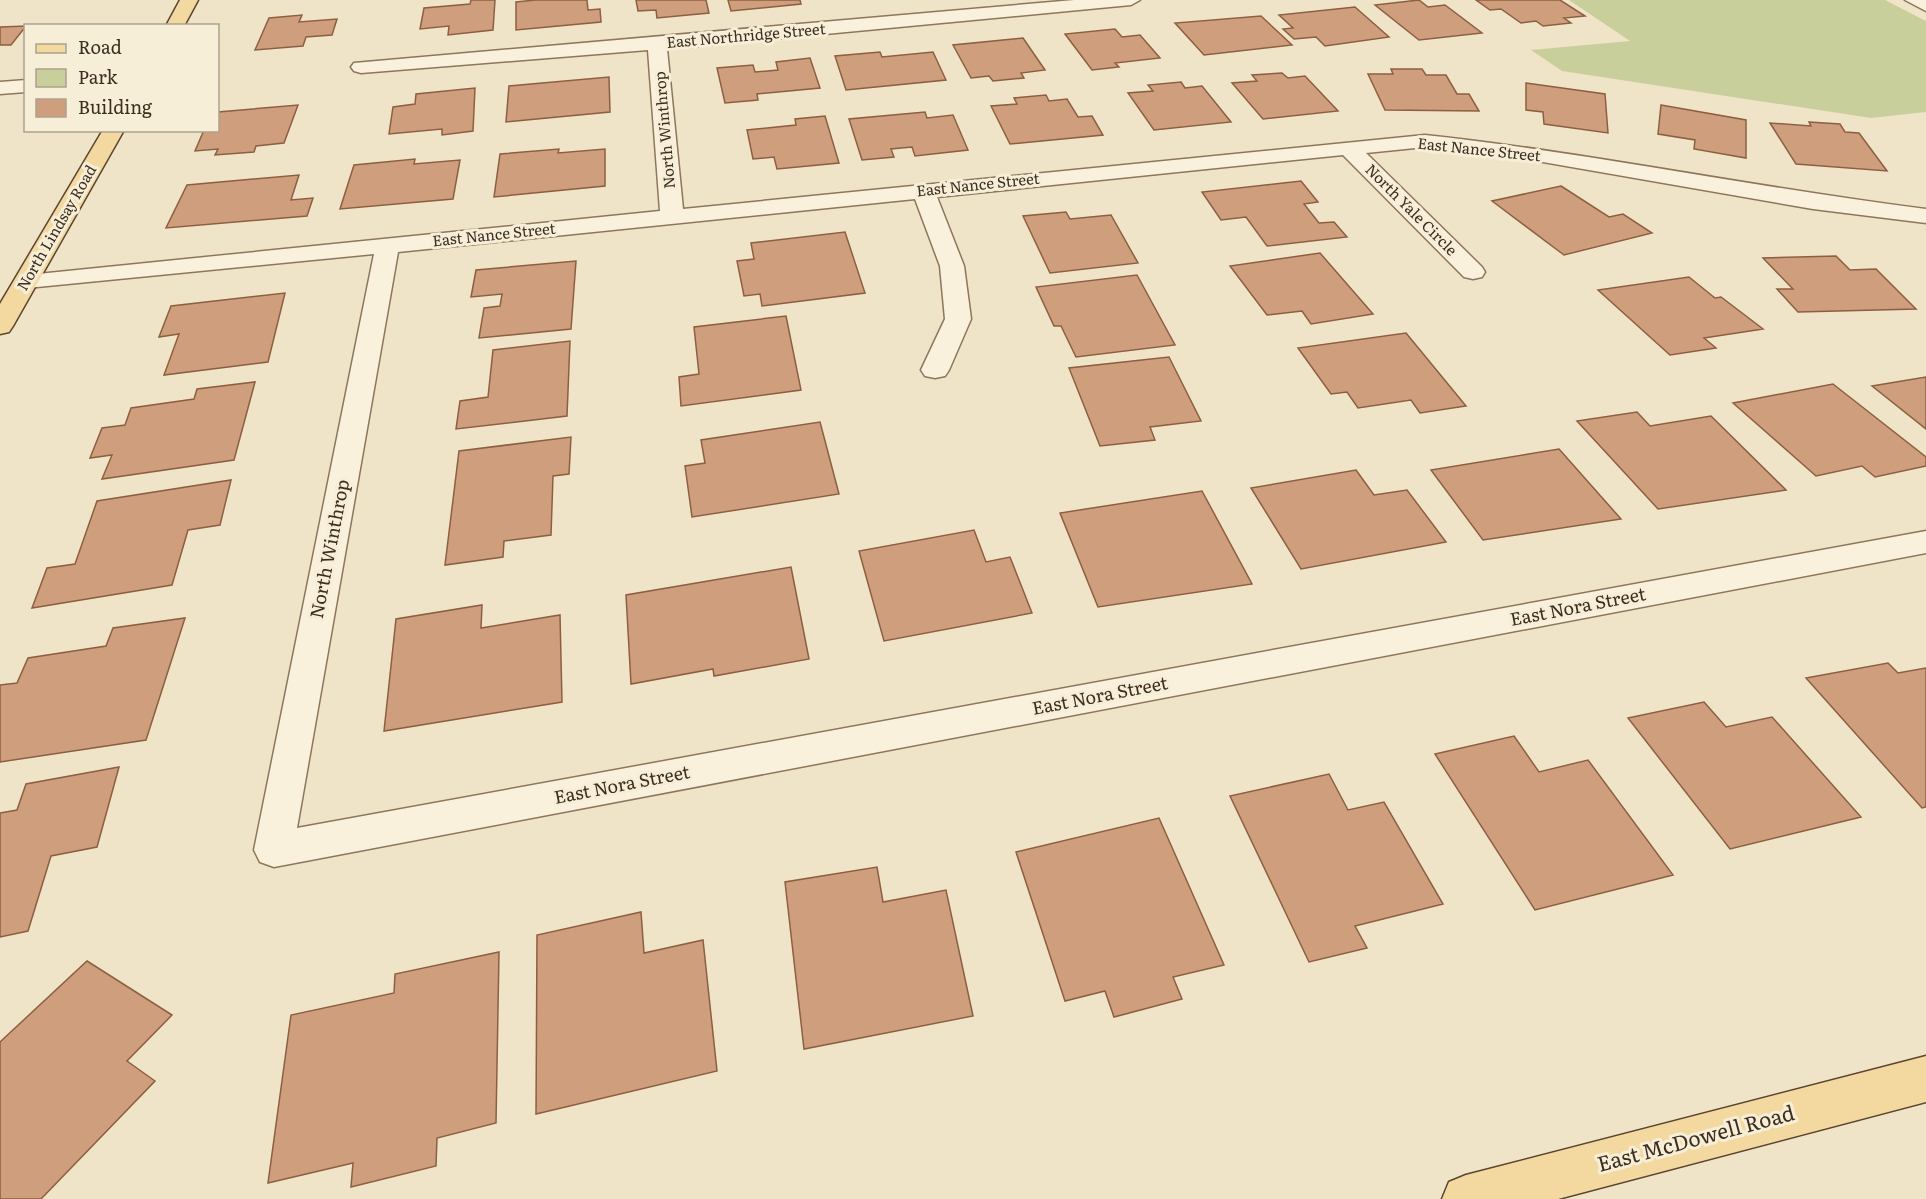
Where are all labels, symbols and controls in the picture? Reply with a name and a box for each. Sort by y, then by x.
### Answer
street label: East Northridge Street [665,16,826,53]
legend [24,24,219,132]
text: Road [78,33,122,60]
text: Park [78,63,119,90]
street label: North Winthrop [647,70,680,190]
text: Building [78,93,153,120]
street label: East Nance Street [1416,131,1542,166]
street label: North Yale Circle [1361,158,1463,260]
street label: North Lindsay Road [10,160,101,295]
street label: East Nance Street [915,166,1041,201]
street label: East Nance Street [431,216,557,251]
street label: North Winthrop [302,477,355,621]
street label: East Nora Street [1508,579,1649,632]
street label: East Nora Street [1030,668,1171,721]
street label: East Nora Street [552,757,693,810]
street label: East McDowell Road [1593,1095,1798,1178]

